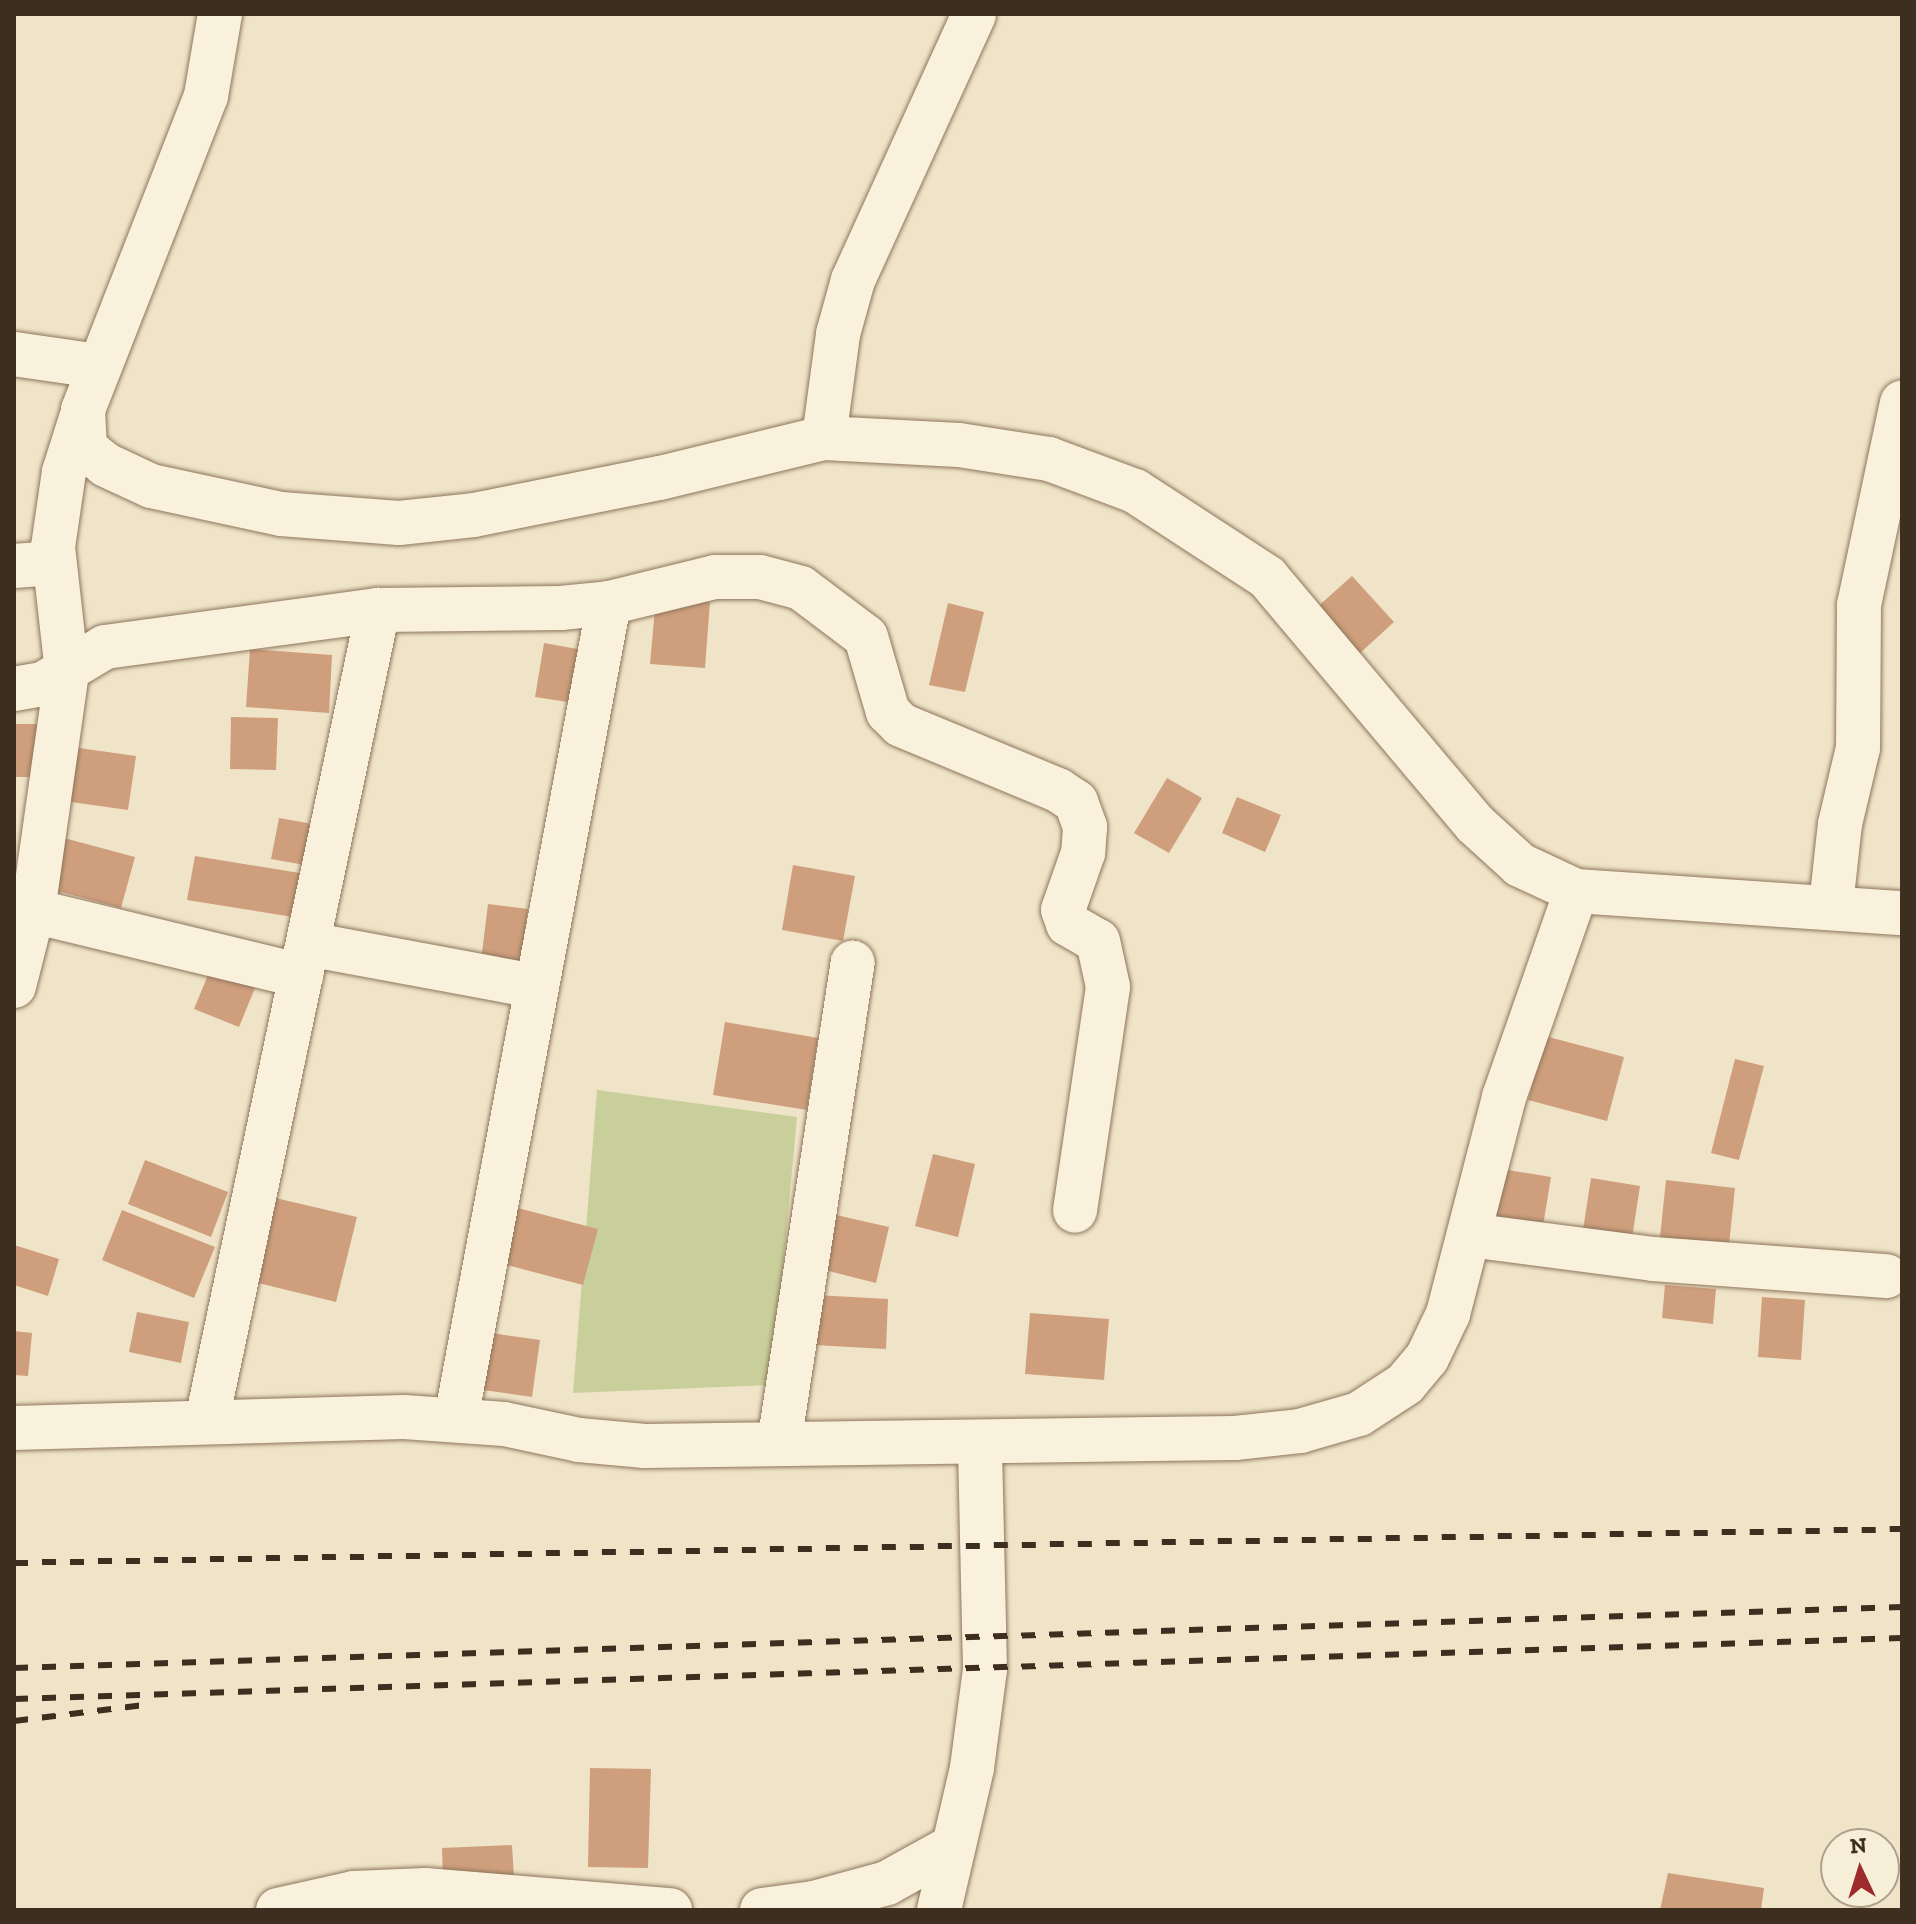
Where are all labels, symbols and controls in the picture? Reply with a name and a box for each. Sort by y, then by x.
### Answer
north arrow [1820,1828,1900,1908]
text: N [1849,1832,1868,1860]

